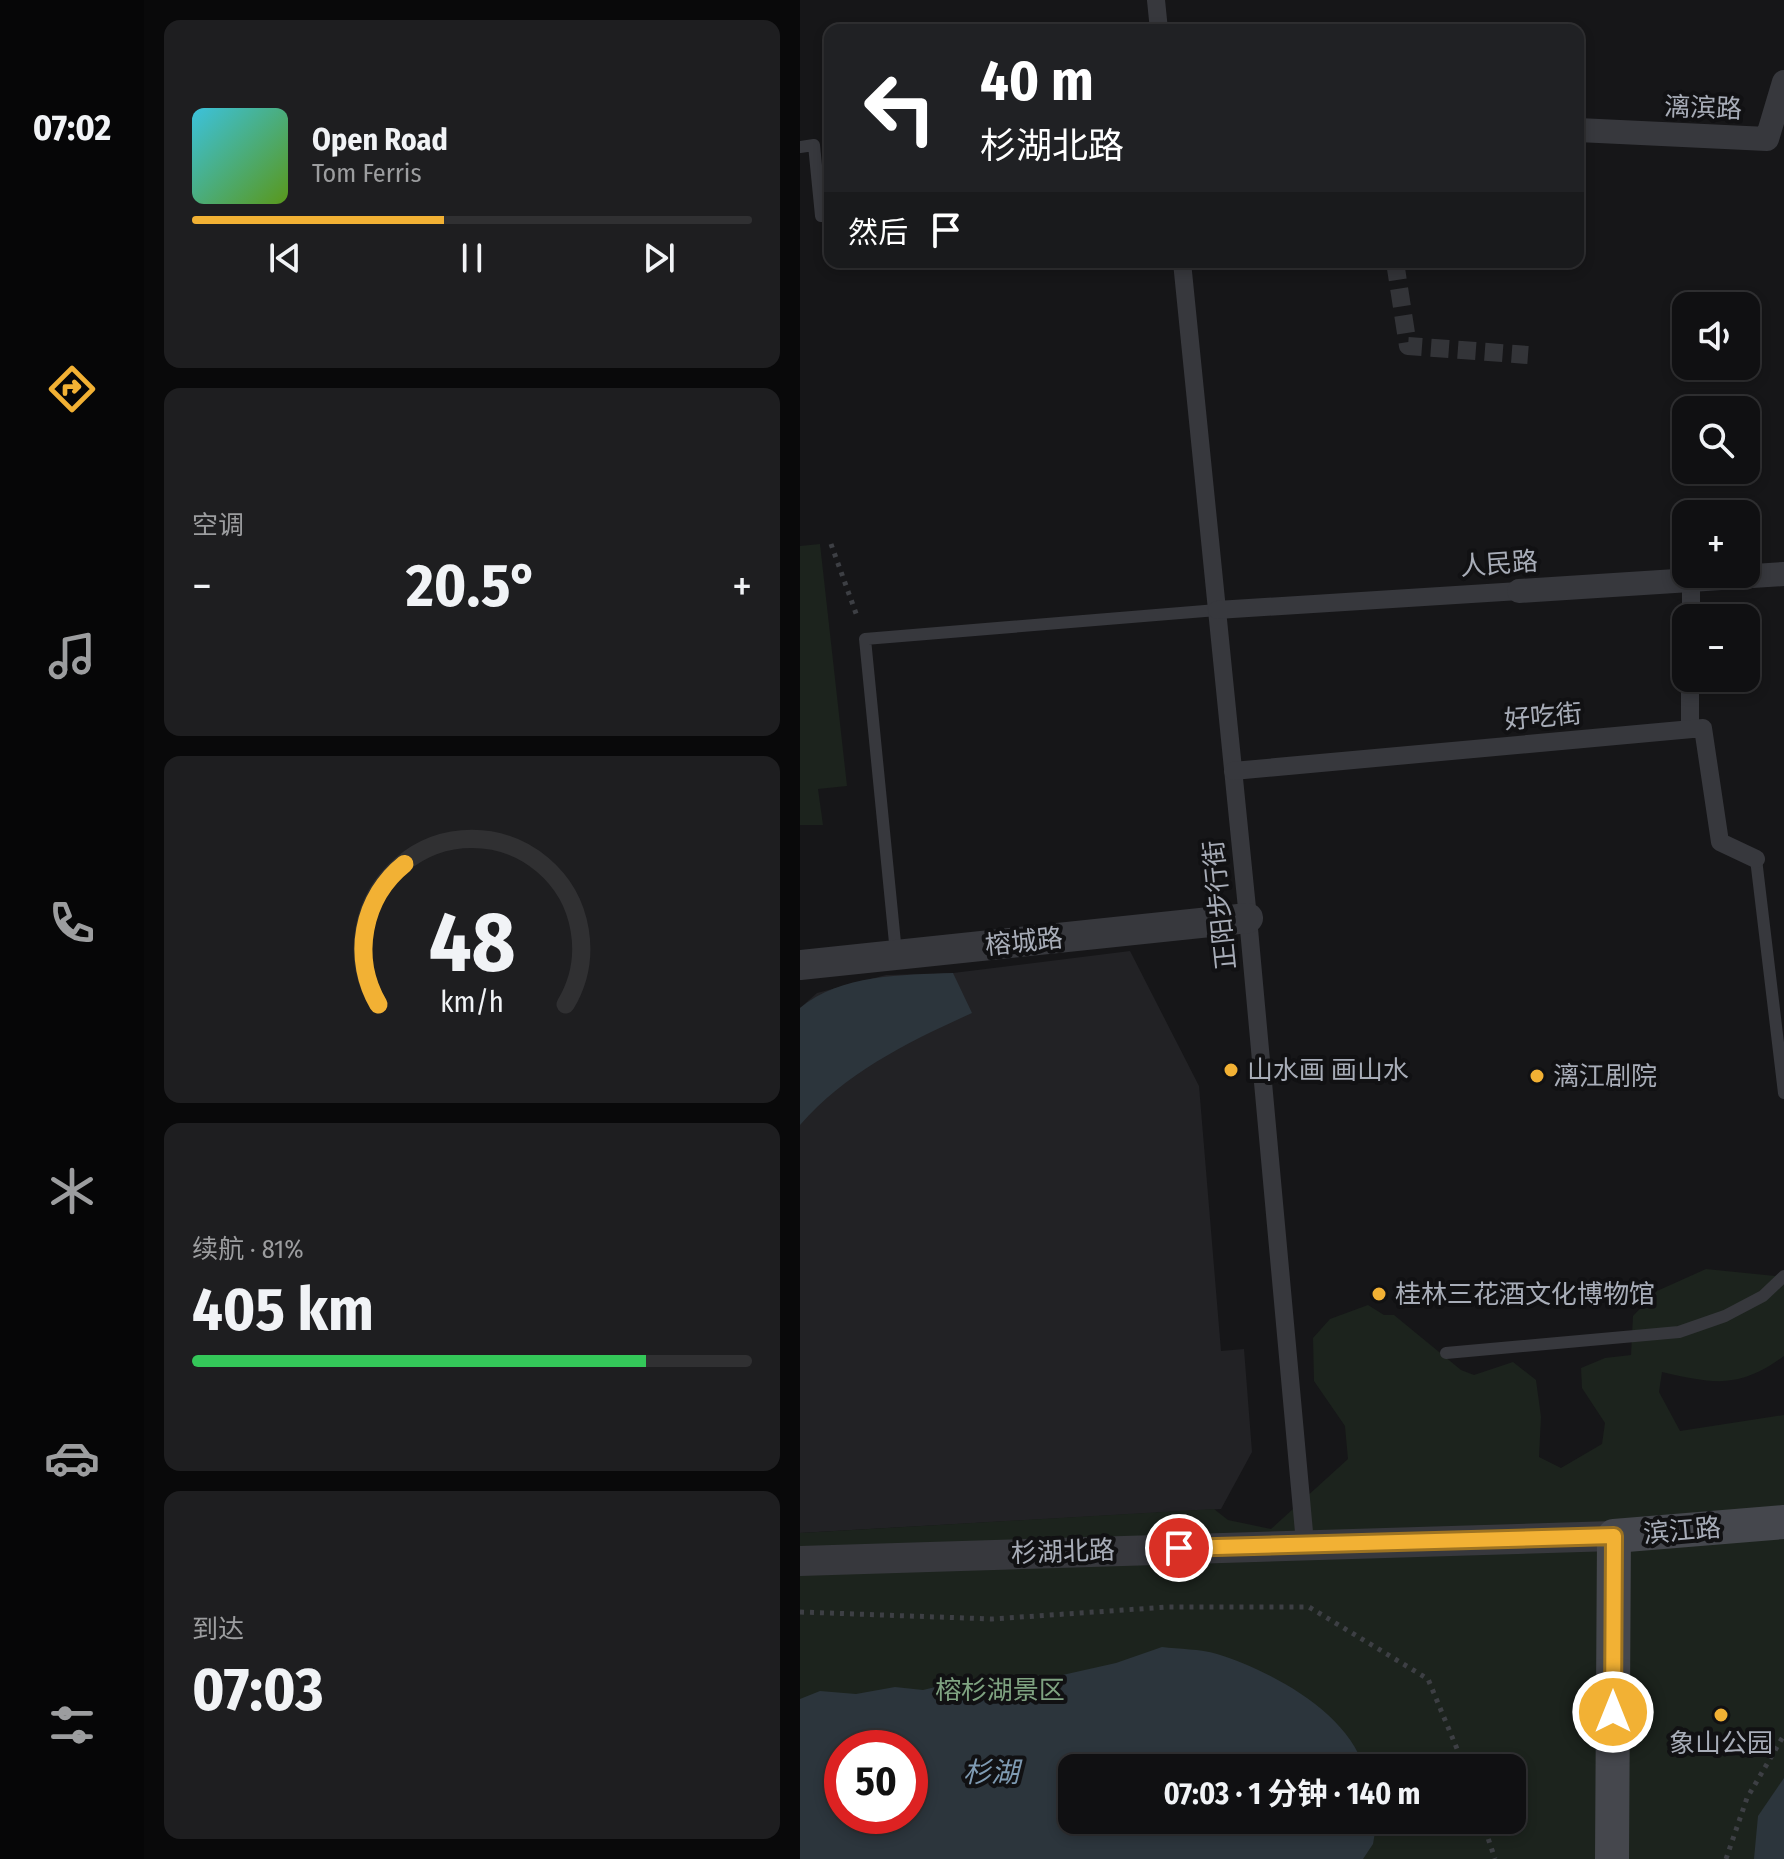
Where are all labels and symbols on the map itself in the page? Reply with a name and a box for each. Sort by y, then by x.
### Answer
street label: 漓滨路 [1663,91,1743,125]
street label: 人民路 [1459,546,1539,582]
street label: 好吃街 [1503,698,1583,736]
street label: 正阳步行街 [1198,839,1242,971]
street label: 榕城路 [984,923,1064,961]
place label: 山水画 画山水 [1247,1055,1409,1086]
marker: 山水画 画山水 [1222,1061,1240,1079]
place label: 漓江剧院 [1553,1061,1657,1092]
marker: 漓江剧院 [1528,1067,1546,1085]
place label: 桂林三花酒文化博物馆 [1395,1279,1655,1310]
marker: 桂林三花酒文化博物馆 [1370,1285,1388,1303]
street label: 滨江路 [1642,1512,1722,1550]
pin [1145,1514,1213,1582]
street label: 杉湖北路 [1010,1535,1116,1569]
position arrow [1571,1670,1655,1754]
park label: 榕杉湖景区 [935,1675,1065,1706]
marker: 象山公园 [1712,1706,1730,1724]
place label: 象山公园 [1669,1728,1773,1759]
speed limit sign: 50 [824,1730,928,1834]
water label: 杉湖 [963,1756,1023,1789]

